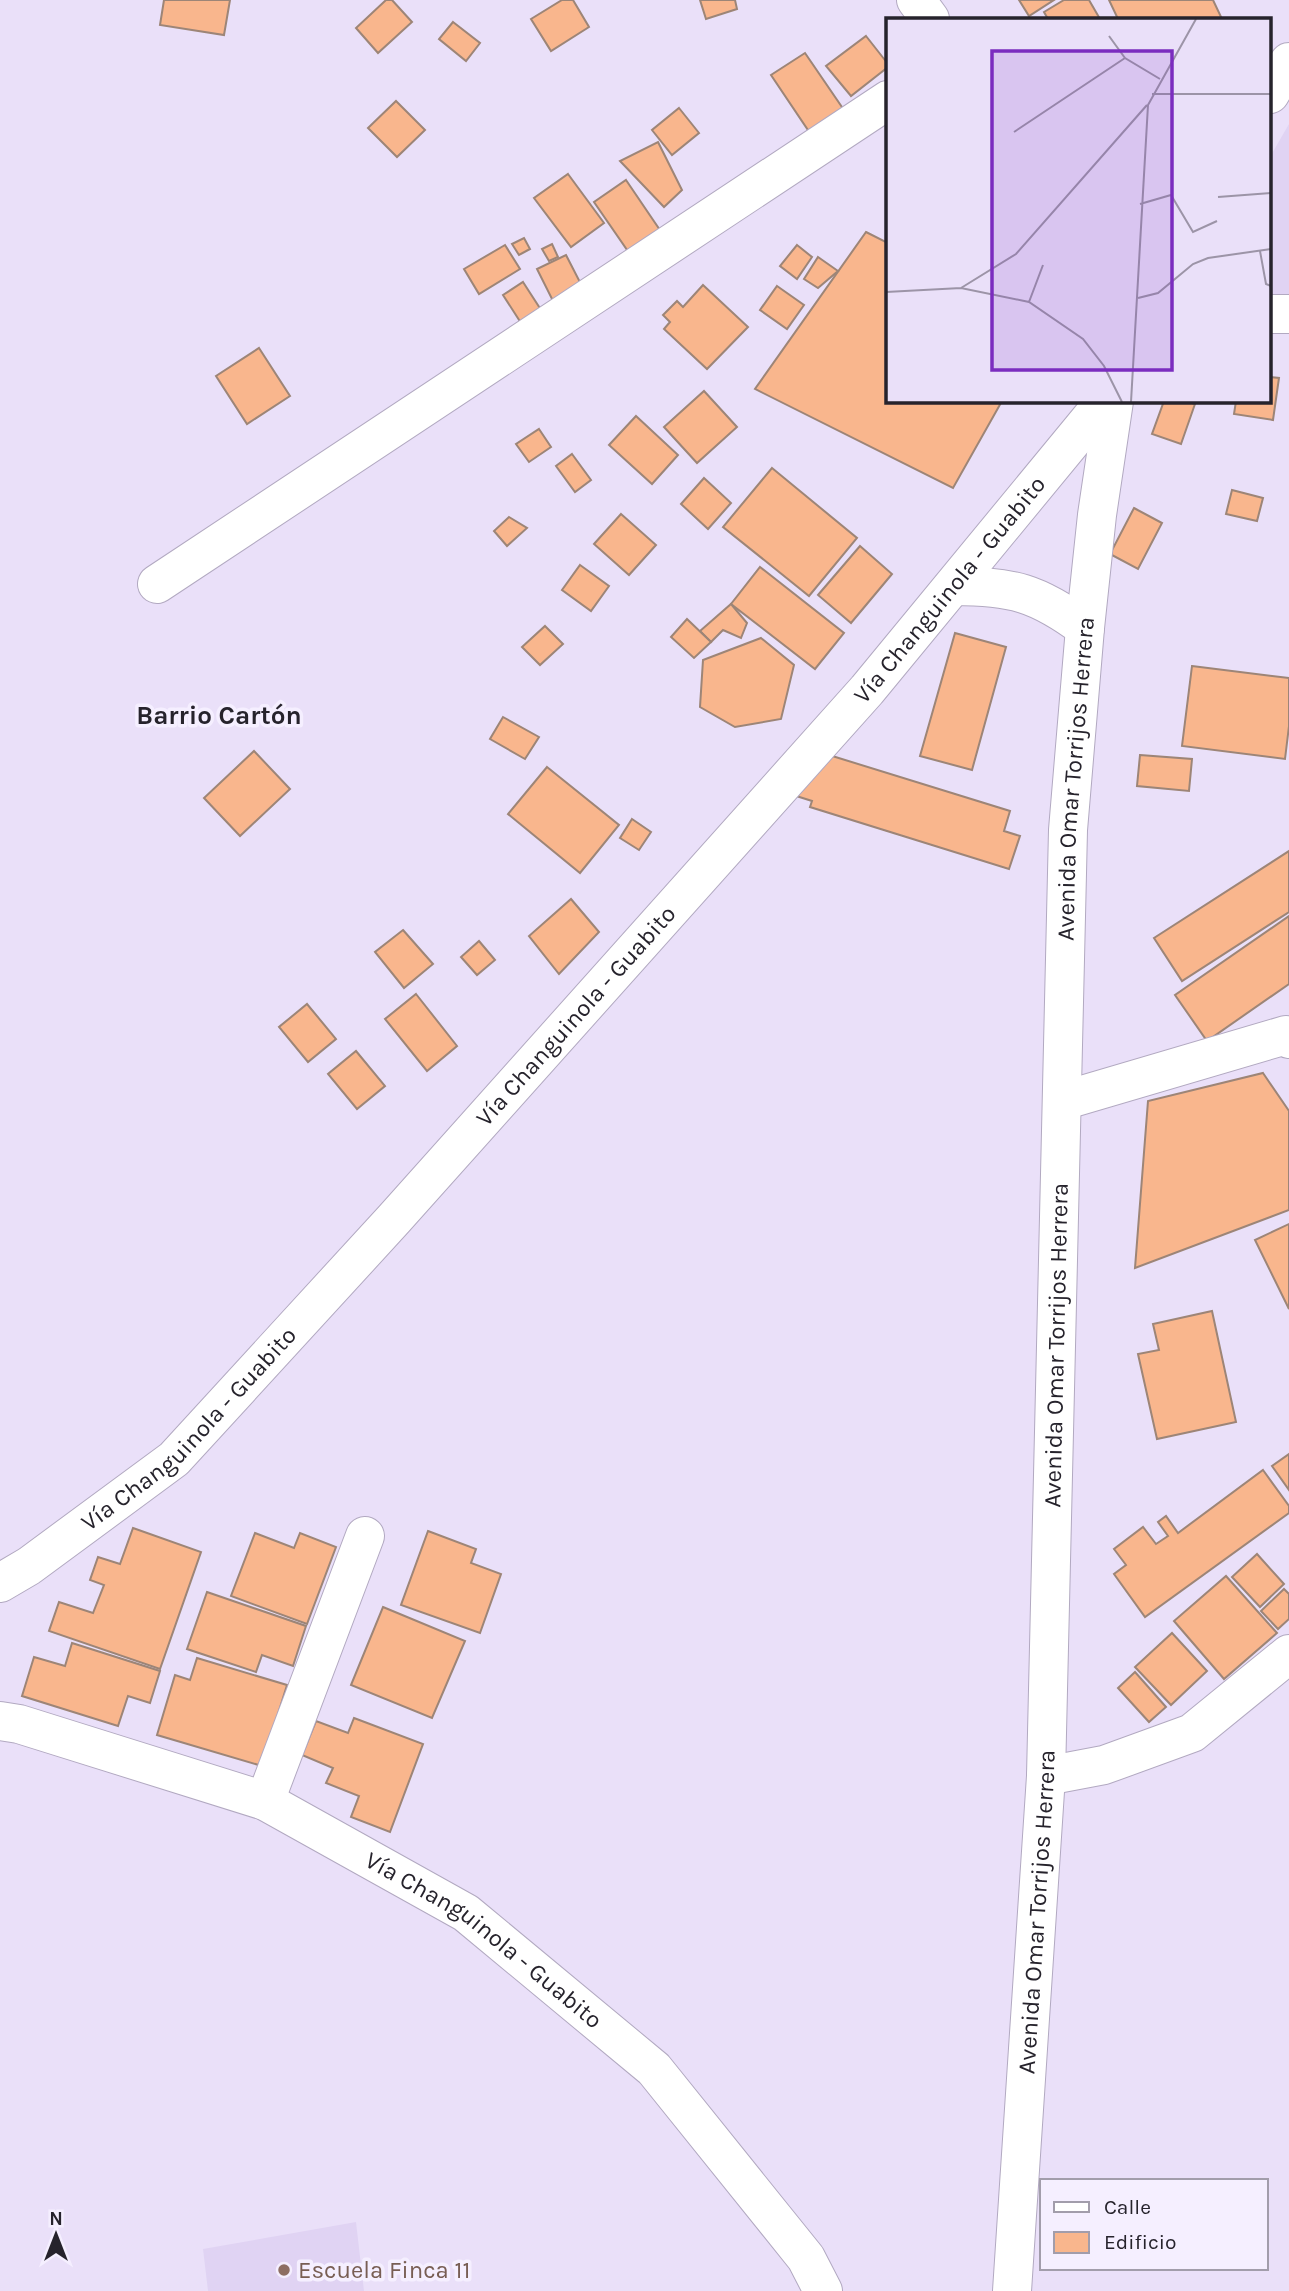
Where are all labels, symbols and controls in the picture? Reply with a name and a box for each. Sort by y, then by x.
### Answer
inset map [886,18,1272,402]
street label: Vía Changuinola - Guabito [848,470,1051,709]
street label: Avenida Omar Torrijos Herrera [1051,615,1100,941]
district label: Barrio Cartón [136,700,302,731]
street label: Vía Changuinola - Guabito [470,900,681,1132]
street label: Avenida Omar Torrijos Herrera [1038,1183,1074,1508]
street label: Vía Changuinola - Guabito [76,1321,302,1537]
street label: Avenida Omar Torrijos Herrera [1012,1749,1061,2075]
street label: Vía Changuinola - Guabito [360,1846,608,2034]
legend [1040,2179,1268,2270]
text: Calle [1104,2195,1151,2219]
north arrow [21,2200,91,2270]
text: N [49,2208,63,2230]
text: Edificio [1104,2230,1177,2254]
place label: Escuela Finca 11 [298,2256,470,2284]
marker: Escuela Finca 11 [276,2262,292,2278]

